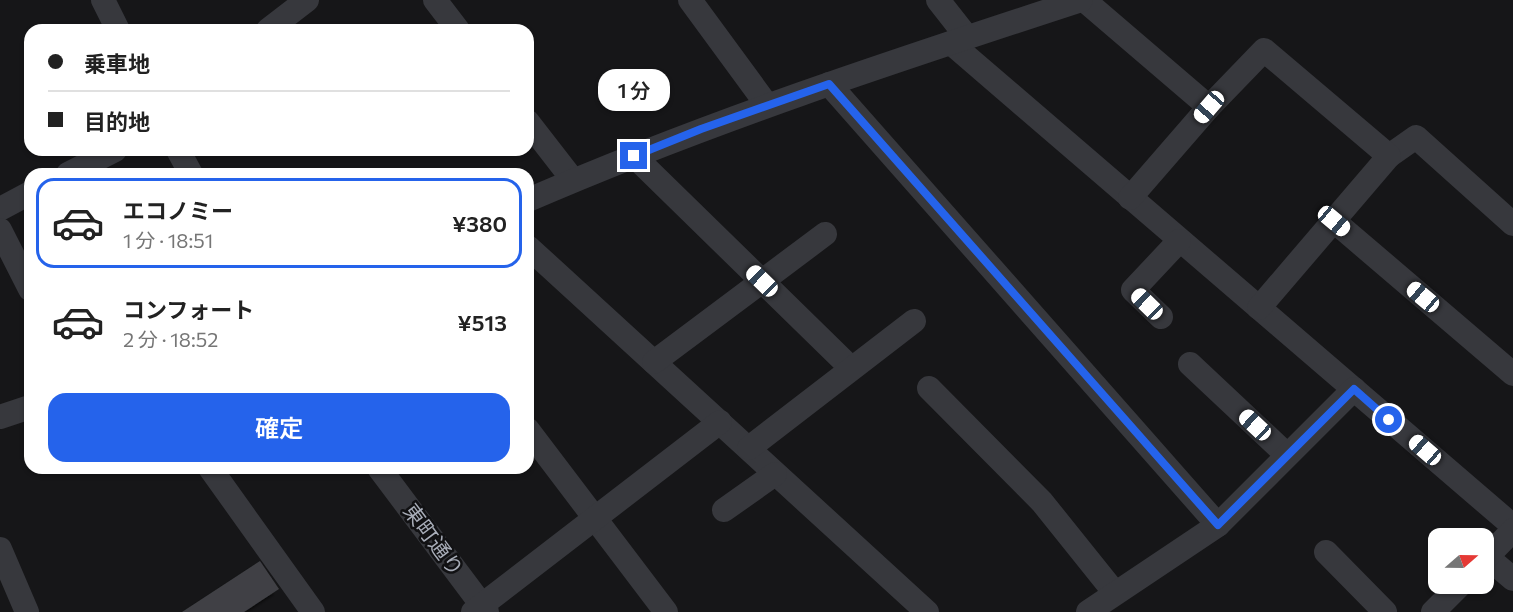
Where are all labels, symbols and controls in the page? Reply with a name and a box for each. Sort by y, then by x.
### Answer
text: 乗車地 [84,50,150,77]
callout: 1 分 [598,69,670,111]
text: 1 分 [618,78,650,102]
car [1190,88,1228,126]
text: 目的地 [84,108,150,135]
route end [620,142,647,169]
icon: car [51,196,105,250]
text: エコノミー [123,197,233,224]
car [1314,203,1354,239]
text: ¥380 [452,210,507,237]
text: 1 分 · 18:51 [123,228,213,252]
car [743,262,781,300]
car [1403,279,1443,315]
car [1128,285,1166,323]
icon: car [51,295,105,349]
text: コンフォート [123,296,254,323]
text: ¥513 [458,309,507,336]
text: 2 分 · 18:52 [123,327,218,351]
button: 確定 [48,393,510,462]
car [1236,406,1274,444]
route start [1375,406,1402,433]
car [1406,431,1444,469]
street label: 東町通り [399,498,469,580]
north arrow [1428,528,1494,594]
map controls [1428,528,1494,594]

